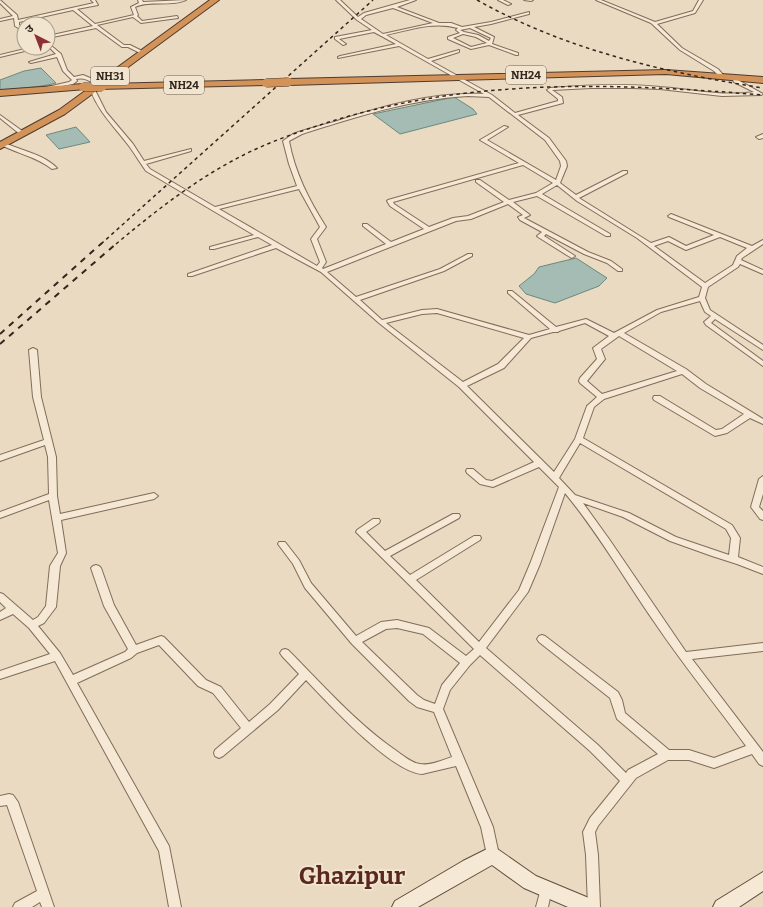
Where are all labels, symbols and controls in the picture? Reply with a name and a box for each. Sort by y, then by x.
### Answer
north arrow [16,16,56,56]
text: उ [23,22,37,36]
road number: NH24 [506,66,546,84]
road number: NH31 [91,67,129,85]
road number: NH24 [164,76,204,94]
district label: Ghazipur [299,862,405,890]

